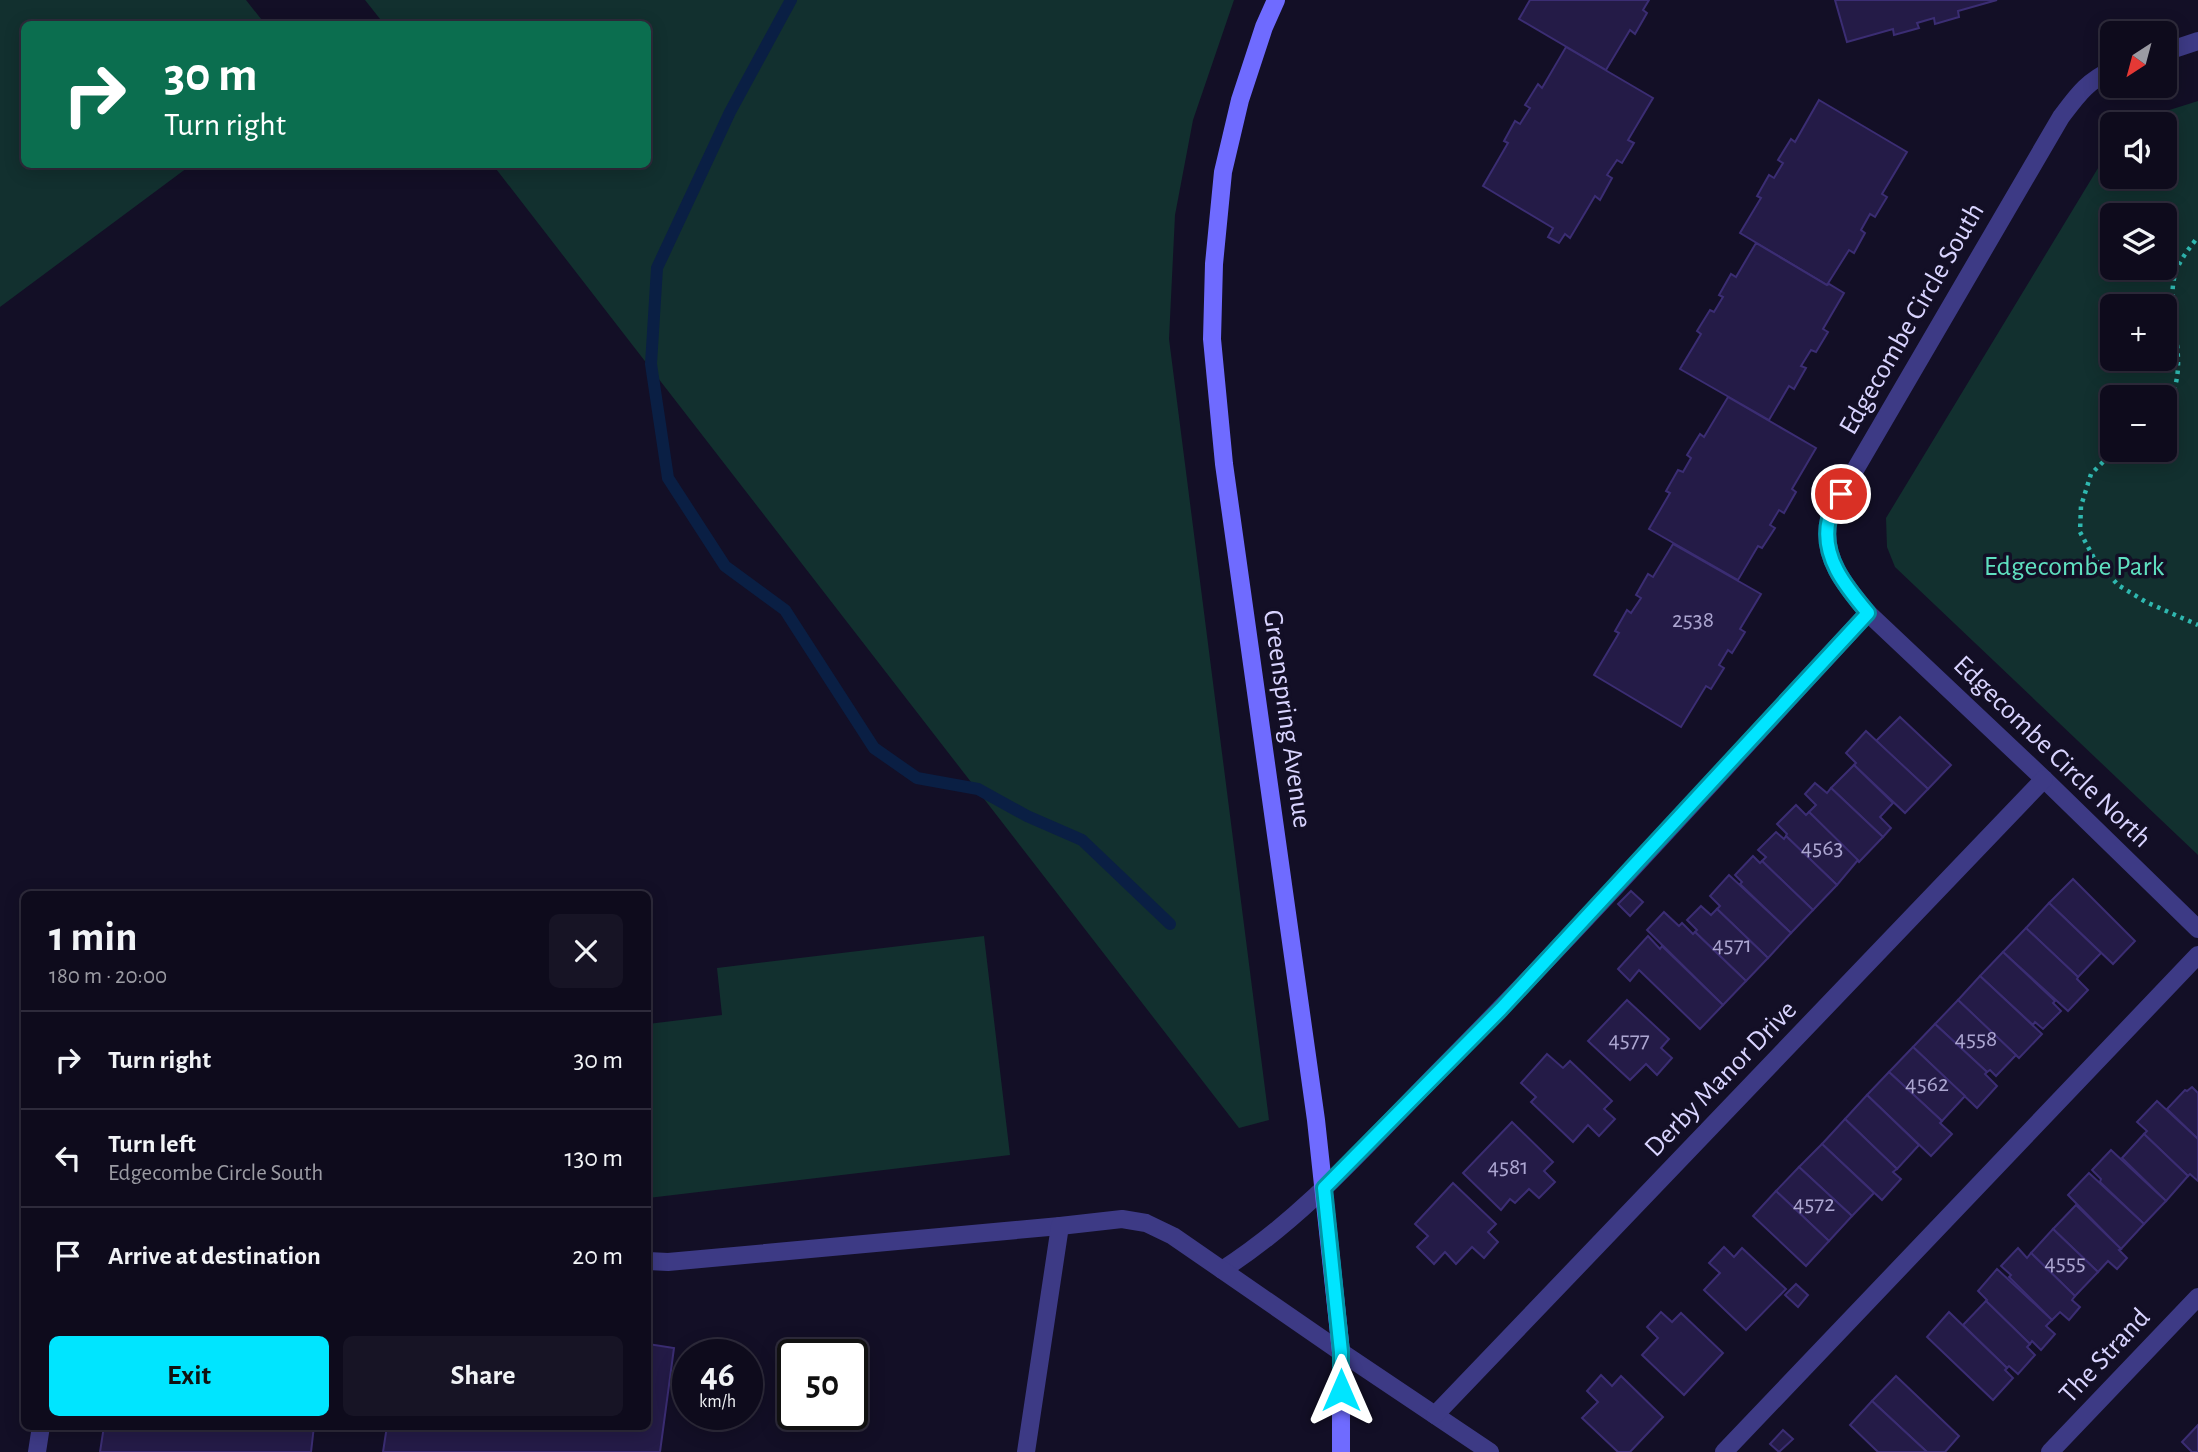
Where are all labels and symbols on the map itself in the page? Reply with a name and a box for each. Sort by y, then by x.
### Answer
north arrow [2100,21,2177,98]
street label: Edgecombe Circle South [1834,198,1990,440]
pin [1811,464,1871,524]
park label: Edgecombe Park [1984,553,2165,581]
street label: Greenspring Avenue [1258,608,1316,830]
house number: 2538 [1672,608,1714,632]
street label: Edgecombe Circle North [1948,651,2156,853]
house number: 4563 [1801,836,1843,860]
house number: 4571 [1712,933,1752,957]
street label: Derby Manor Drive [1640,996,1802,1162]
house number: 4558 [1955,1027,1997,1051]
house number: 4577 [1608,1028,1650,1052]
house number: 4562 [1905,1072,1949,1096]
house number: 4581 [1487,1155,1529,1179]
house number: 4572 [1793,1192,1835,1216]
house number: 4555 [2044,1251,2086,1275]
street label: The Strand [2055,1303,2155,1409]
speed limit sign: 50 [777,1339,868,1430]
position arrow [1304,1353,1378,1427]

